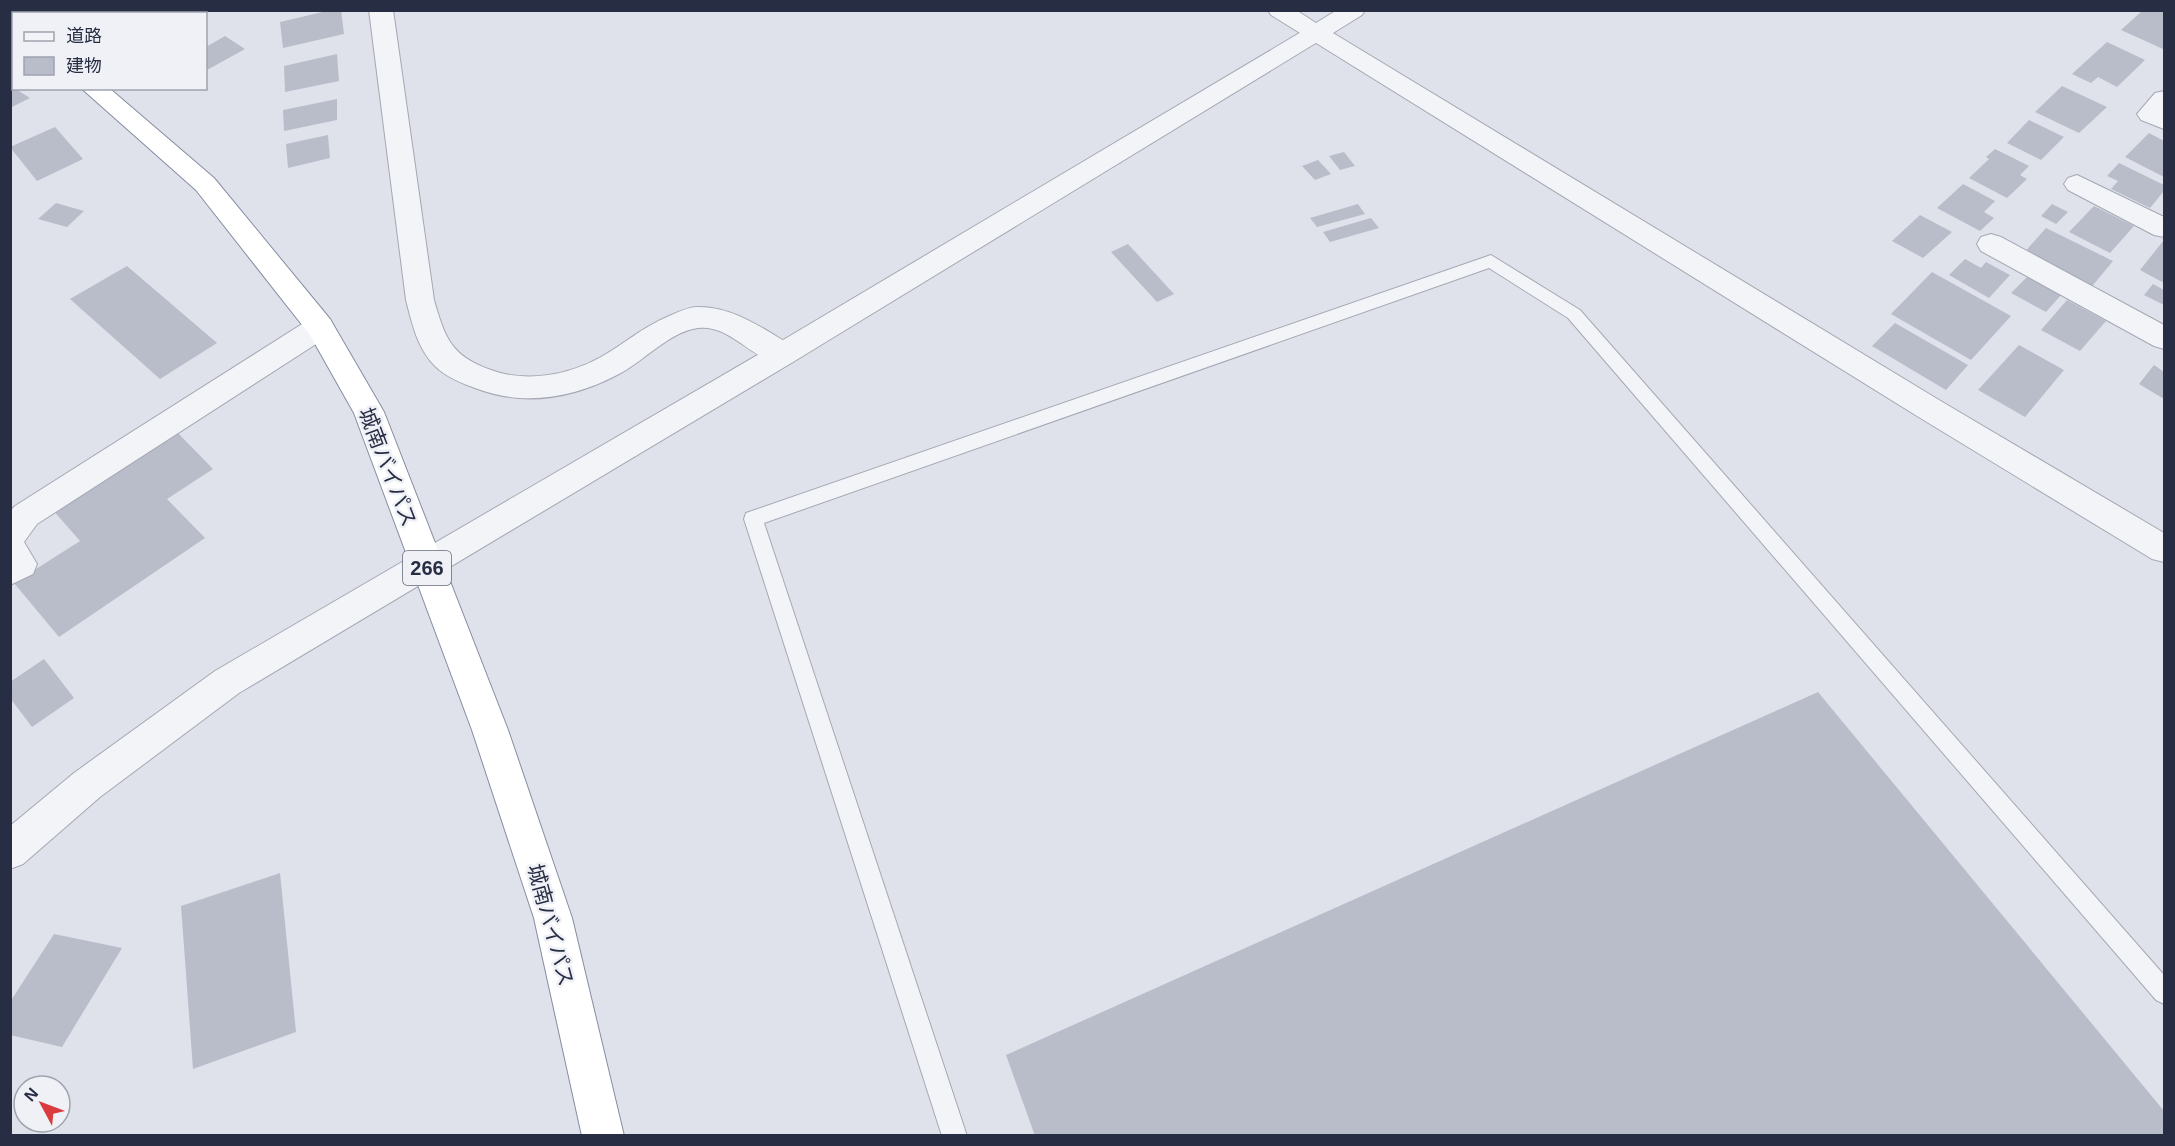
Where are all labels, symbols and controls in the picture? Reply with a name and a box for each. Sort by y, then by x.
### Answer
legend [12,12,207,90]
text: 道路 [66,26,102,46]
text: 建物 [66,56,102,76]
street label: 城南バイパス [355,404,421,530]
road number: 266 [403,551,451,585]
street label: 城南バイパス [524,861,578,989]
north arrow [12,1074,72,1134]
text: N [21,1085,41,1104]

